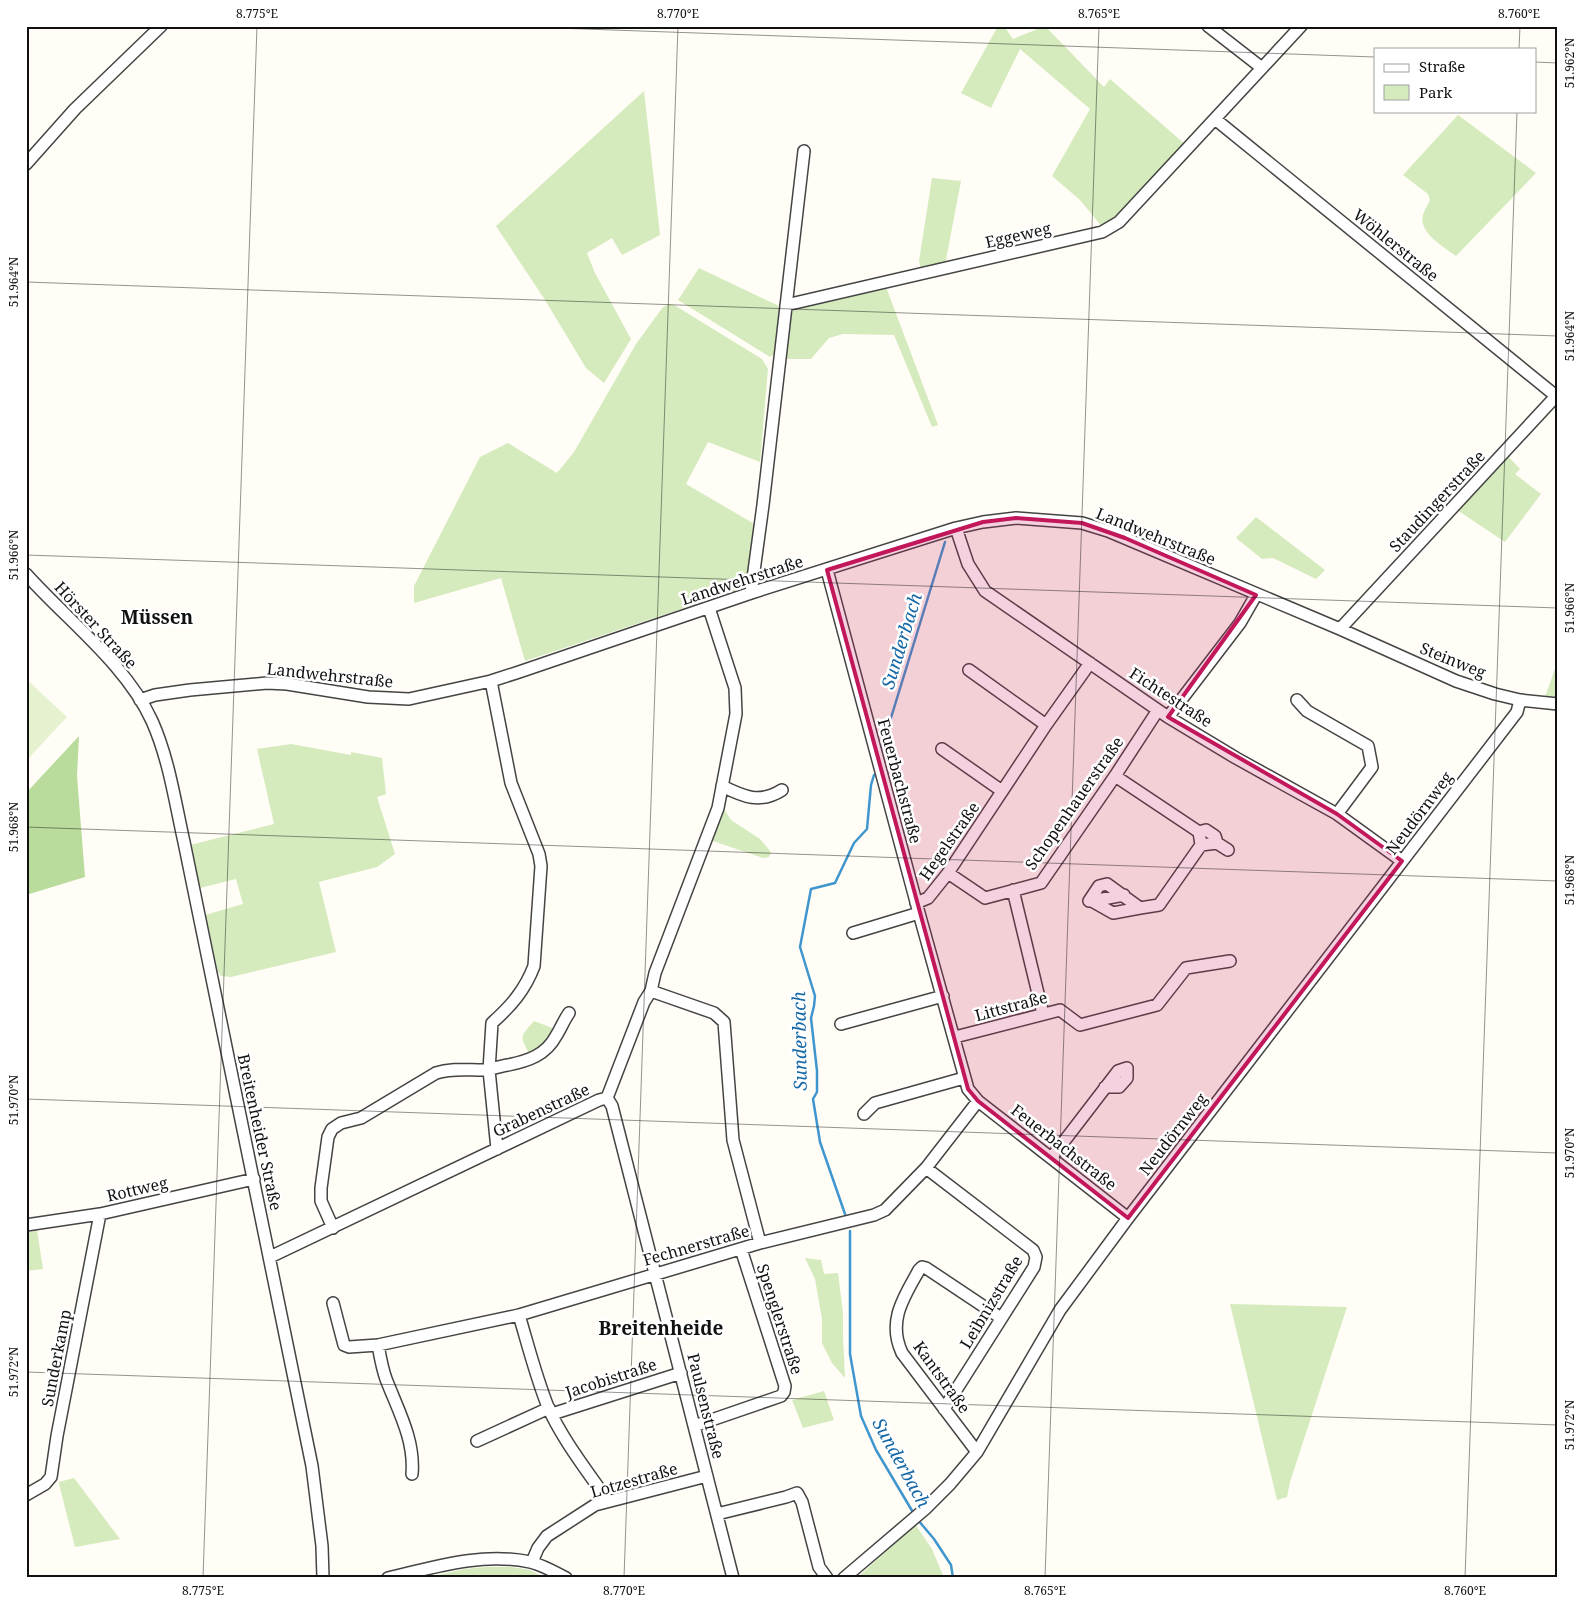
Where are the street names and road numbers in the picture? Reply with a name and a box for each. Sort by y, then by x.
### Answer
street label: Wöhlerstraße [1349,204,1443,286]
street label: Eggeweg [983,217,1053,253]
street label: Staudingerstraße [1384,445,1490,557]
street label: Landwehrstraße [1093,502,1219,570]
street label: Landwehrstraße [678,550,806,610]
street label: Hörster Straße [50,577,142,673]
street label: Steinweg [1417,637,1490,683]
street label: Landwehrstraße [266,657,394,693]
street label: Fichtestraße [1125,662,1217,732]
street label: Feuerbachstraße [873,716,927,846]
street label: Schopenhauerstraße [1020,732,1128,874]
street label: Neudörnweg [1380,767,1458,859]
street label: Hegelstraße [914,797,984,885]
street label: Littstraße [972,986,1050,1026]
street label: Breitenheider Straße [233,1052,287,1212]
street label: Grabenstraße [489,1078,593,1142]
street label: Neudörnweg [1134,1088,1212,1180]
street label: Feuerbachstraße [1007,1099,1121,1195]
street label: Rottweg [104,1171,170,1207]
street label: Fechnerstraße [640,1219,752,1271]
street label: Leibnizstraße [955,1251,1027,1353]
street label: Spenglerstraße [752,1261,808,1377]
street label: Sunderkamp [36,1308,76,1408]
street label: Kantstraße [908,1336,976,1418]
street label: Paulsenstraße [682,1351,730,1461]
street label: Jacobistraße [562,1353,659,1403]
street label: Lotzestraße [588,1457,680,1503]

